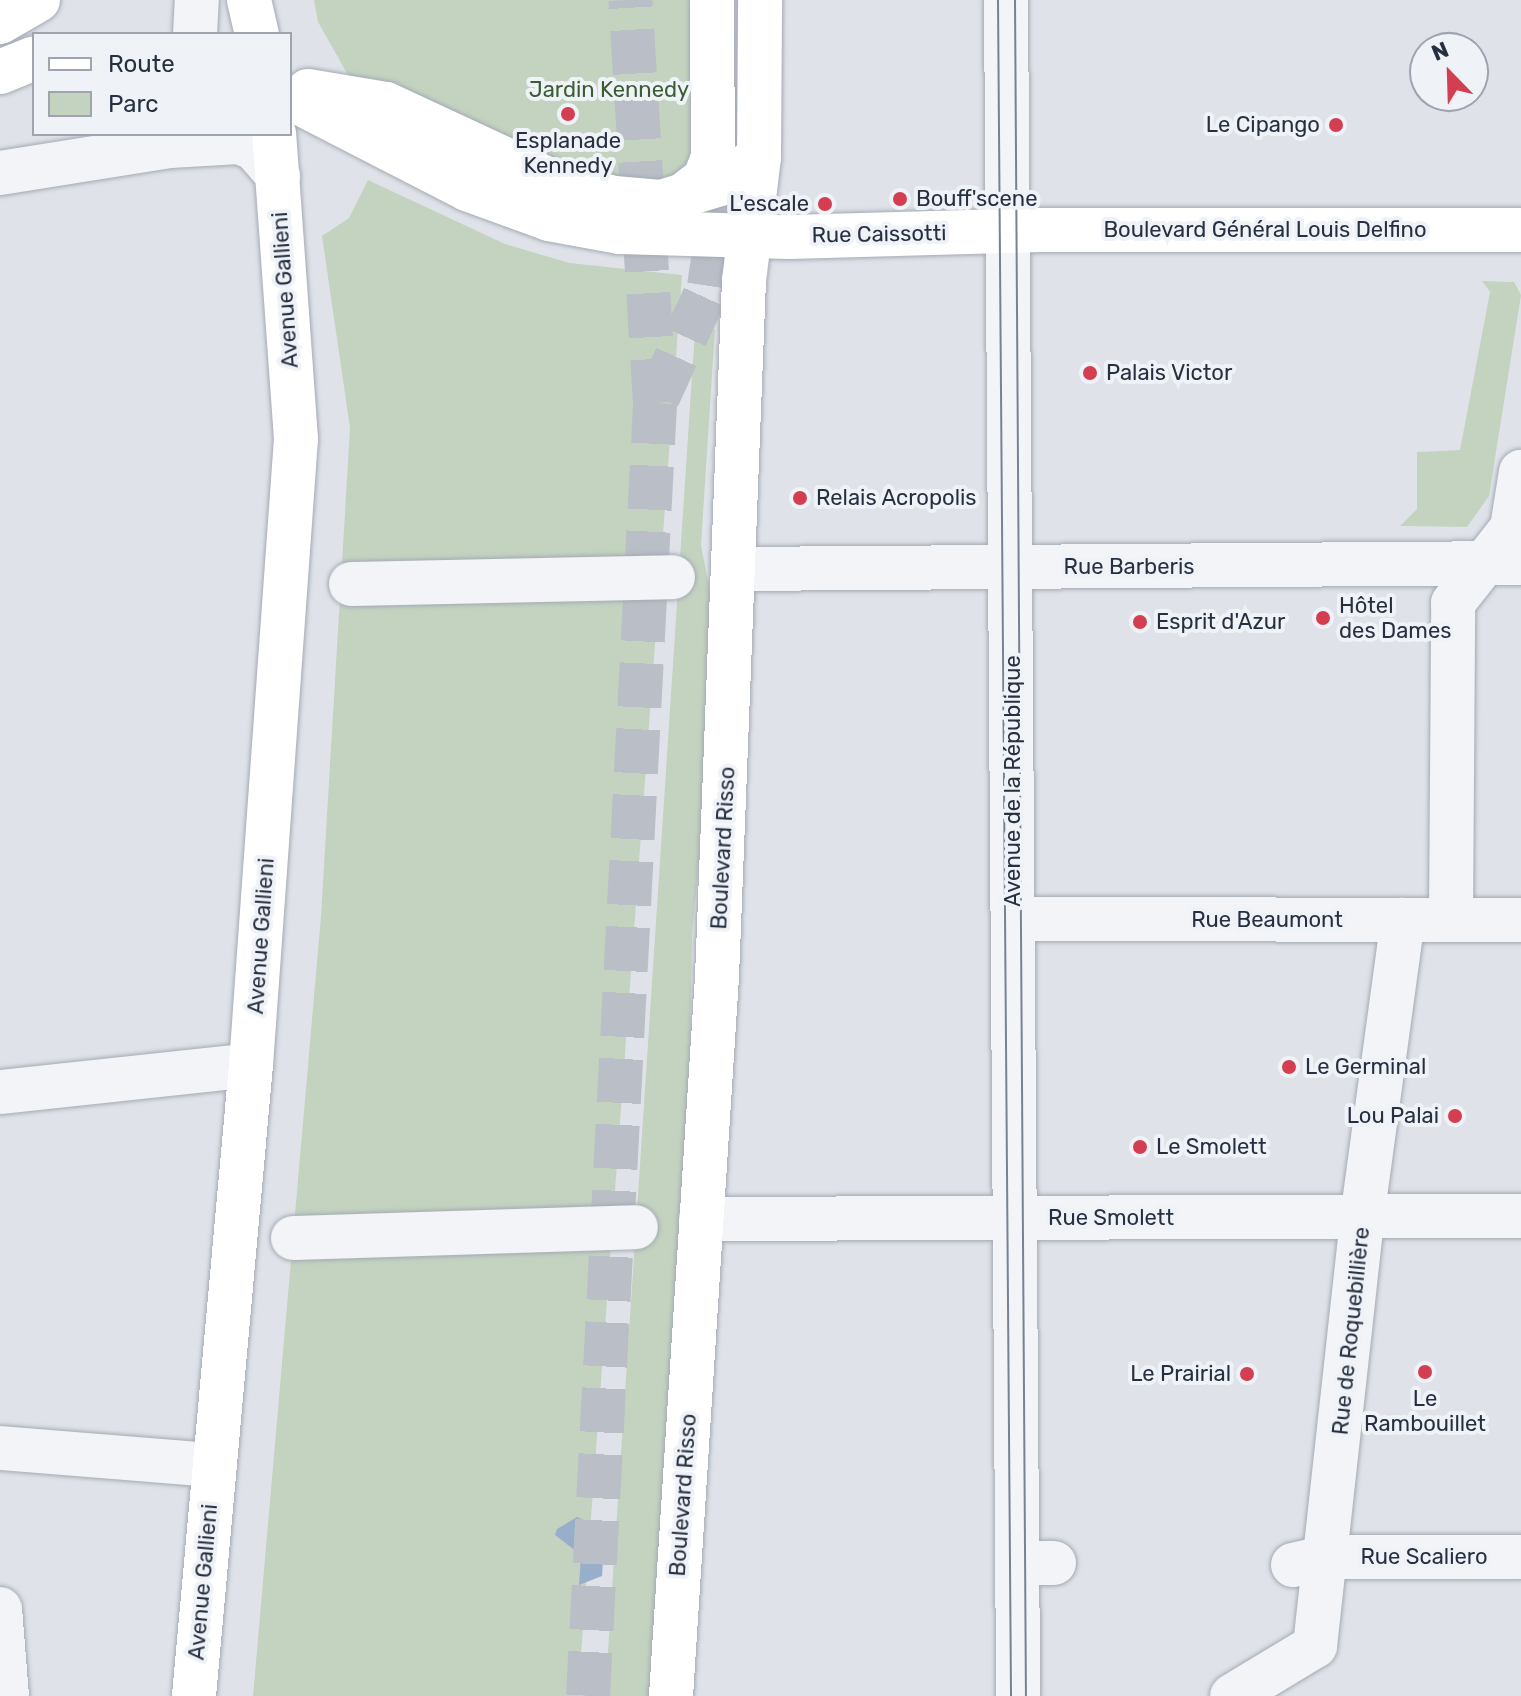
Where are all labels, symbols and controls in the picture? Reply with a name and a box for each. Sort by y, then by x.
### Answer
legend [32,32,292,136]
north arrow [1409,32,1489,112]
text: N [1428,36,1453,67]
text: Route [108,50,175,78]
park label: Jardin Kennedy [529,77,689,103]
text: Parc [108,90,159,118]
marker: Esplanade Kennedy [559,105,577,123]
place label: Le Cipango [1206,112,1320,138]
marker: Le Cipango [1327,116,1345,134]
place label: Esplanade Kennedy [515,127,621,178]
place label: Bouff'scene [916,186,1037,212]
marker: Bouff'scene [891,190,909,208]
place label: L'escale [729,191,809,217]
marker: L'escale [816,195,834,213]
street label: Avenue Gallieni [266,211,304,369]
street label: Boulevard Général Louis Delfino [1103,217,1427,243]
street label: Rue Caissotti [811,220,947,248]
place label: Palais Victor [1106,360,1233,386]
marker: Palais Victor [1081,364,1099,382]
place label: Relais Acropolis [816,485,977,511]
marker: Relais Acropolis [791,489,809,507]
street label: Rue Barberis [1064,554,1194,580]
place label: Hôtel des Dames [1339,592,1451,644]
place label: Esprit d'Azur [1156,609,1285,635]
marker: Hôtel des Dames [1314,609,1332,627]
marker: Esprit d'Azur [1131,613,1149,631]
street label: Avenue de la République [1000,655,1026,907]
street label: Boulevard Risso [706,766,740,930]
street label: Avenue Gallieni [242,857,280,1015]
street label: Rue Beaumont [1191,907,1343,933]
place label: Le Germinal [1305,1054,1426,1080]
marker: Le Germinal [1280,1058,1298,1076]
place label: Lou Palai [1347,1103,1439,1129]
marker: Lou Palai [1446,1107,1464,1125]
place label: Le Smolett [1156,1134,1267,1160]
marker: Le Smolett [1131,1138,1149,1156]
street label: Rue Smolett [1048,1205,1174,1231]
street label: Rue de Roquebillière [1327,1226,1375,1436]
place label: Le Prairial [1130,1361,1231,1387]
marker: Le Rambouillet [1416,1363,1434,1381]
marker: Le Prairial [1238,1365,1256,1383]
place label: Le Rambouillet [1364,1385,1486,1436]
street label: Boulevard Risso [664,1413,702,1577]
street label: Avenue Gallieni [183,1503,223,1661]
street label: Rue Scaliero [1360,1544,1488,1570]

